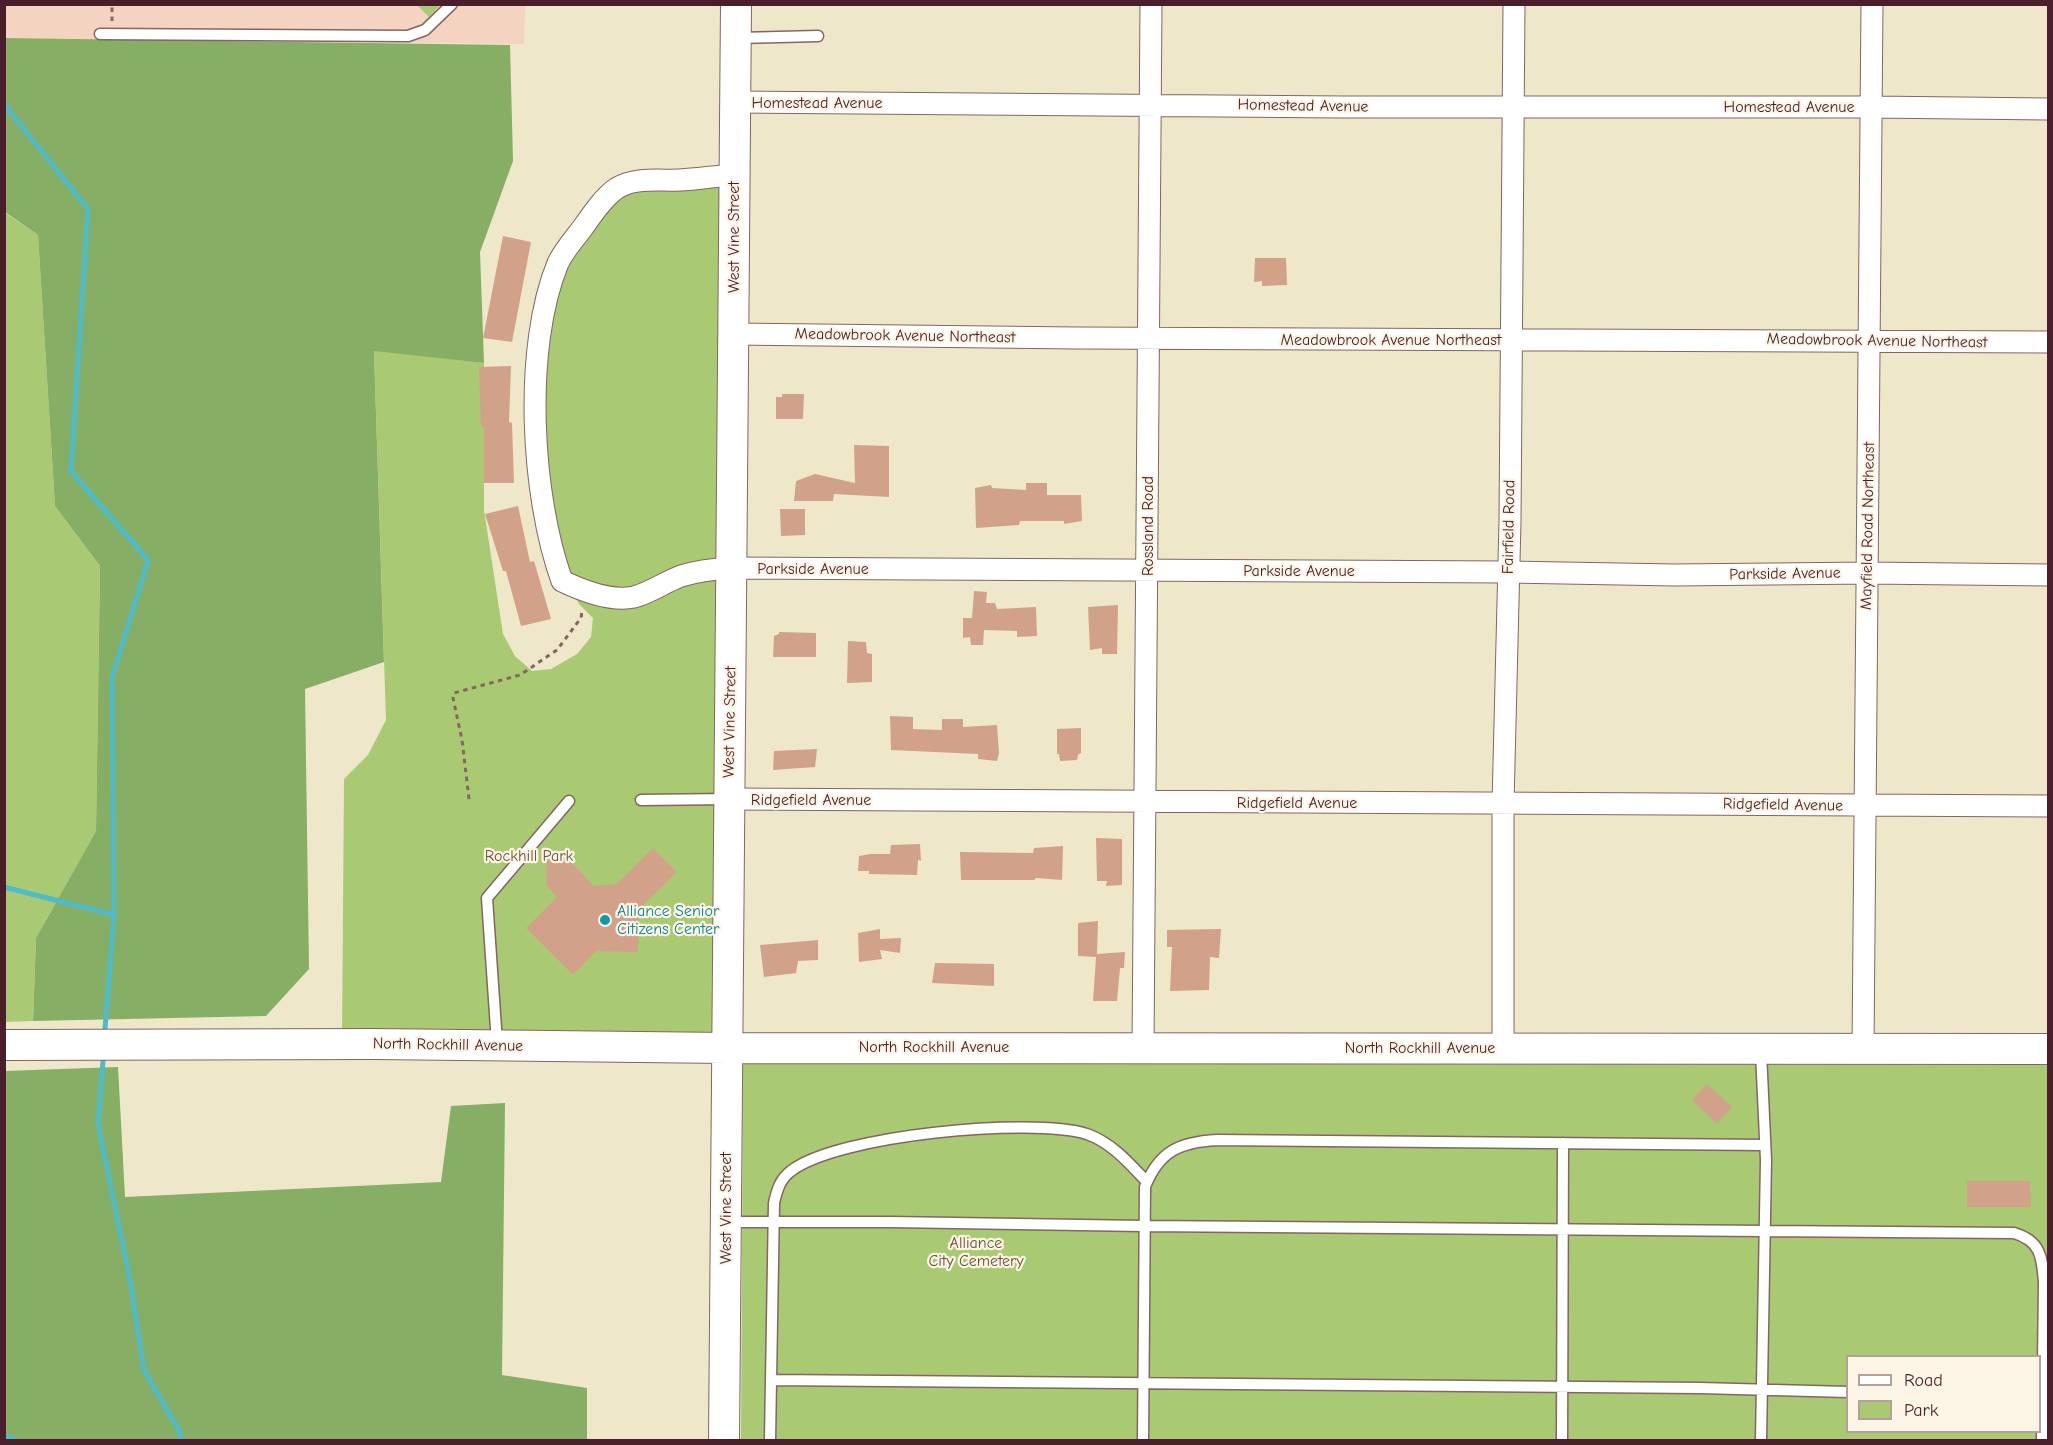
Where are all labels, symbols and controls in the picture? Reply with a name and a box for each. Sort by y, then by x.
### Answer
street label: Homestead Avenue [752,93,882,113]
street label: Homestead Avenue [1237,95,1369,117]
street label: Homestead Avenue [1724,97,1854,117]
street label: West Vine Street [724,181,744,293]
street label: Meadowbrook Avenue Northeast [794,324,1016,348]
street label: Meadowbrook Avenue Northeast [1766,329,1988,353]
street label: Meadowbrook Avenue Northeast [1281,330,1501,350]
street label: Mayfield Road Northeast [1857,442,1879,610]
street label: Rossland Road [1138,476,1158,576]
street label: Fairfield Road [1499,480,1519,574]
street label: Parkside Avenue [757,559,869,579]
street label: Parkside Avenue [1243,561,1355,581]
street label: Parkside Avenue [1729,563,1841,585]
street label: West Vine Street [719,666,741,778]
street label: Ridgefield Avenue [751,790,871,810]
street label: Ridgefield Avenue [1237,793,1357,813]
street label: Ridgefield Avenue [1723,794,1843,816]
park label: Rockhill Park [485,846,573,866]
place label: Alliance Senior Citizens Center [617,901,719,939]
marker: Alliance Senior Citizens Center [598,913,612,927]
street label: North Rockhill Avenue [373,1034,523,1056]
street label: North Rockhill Avenue [859,1037,1009,1057]
street label: North Rockhill Avenue [1345,1038,1495,1058]
street label: West Vine Street [716,1152,736,1264]
park label: Alliance City Cemetery [928,1233,1024,1271]
legend [1846,1355,2041,1433]
text: Road [1904,1370,1943,1391]
text: Park [1904,1400,1938,1421]

